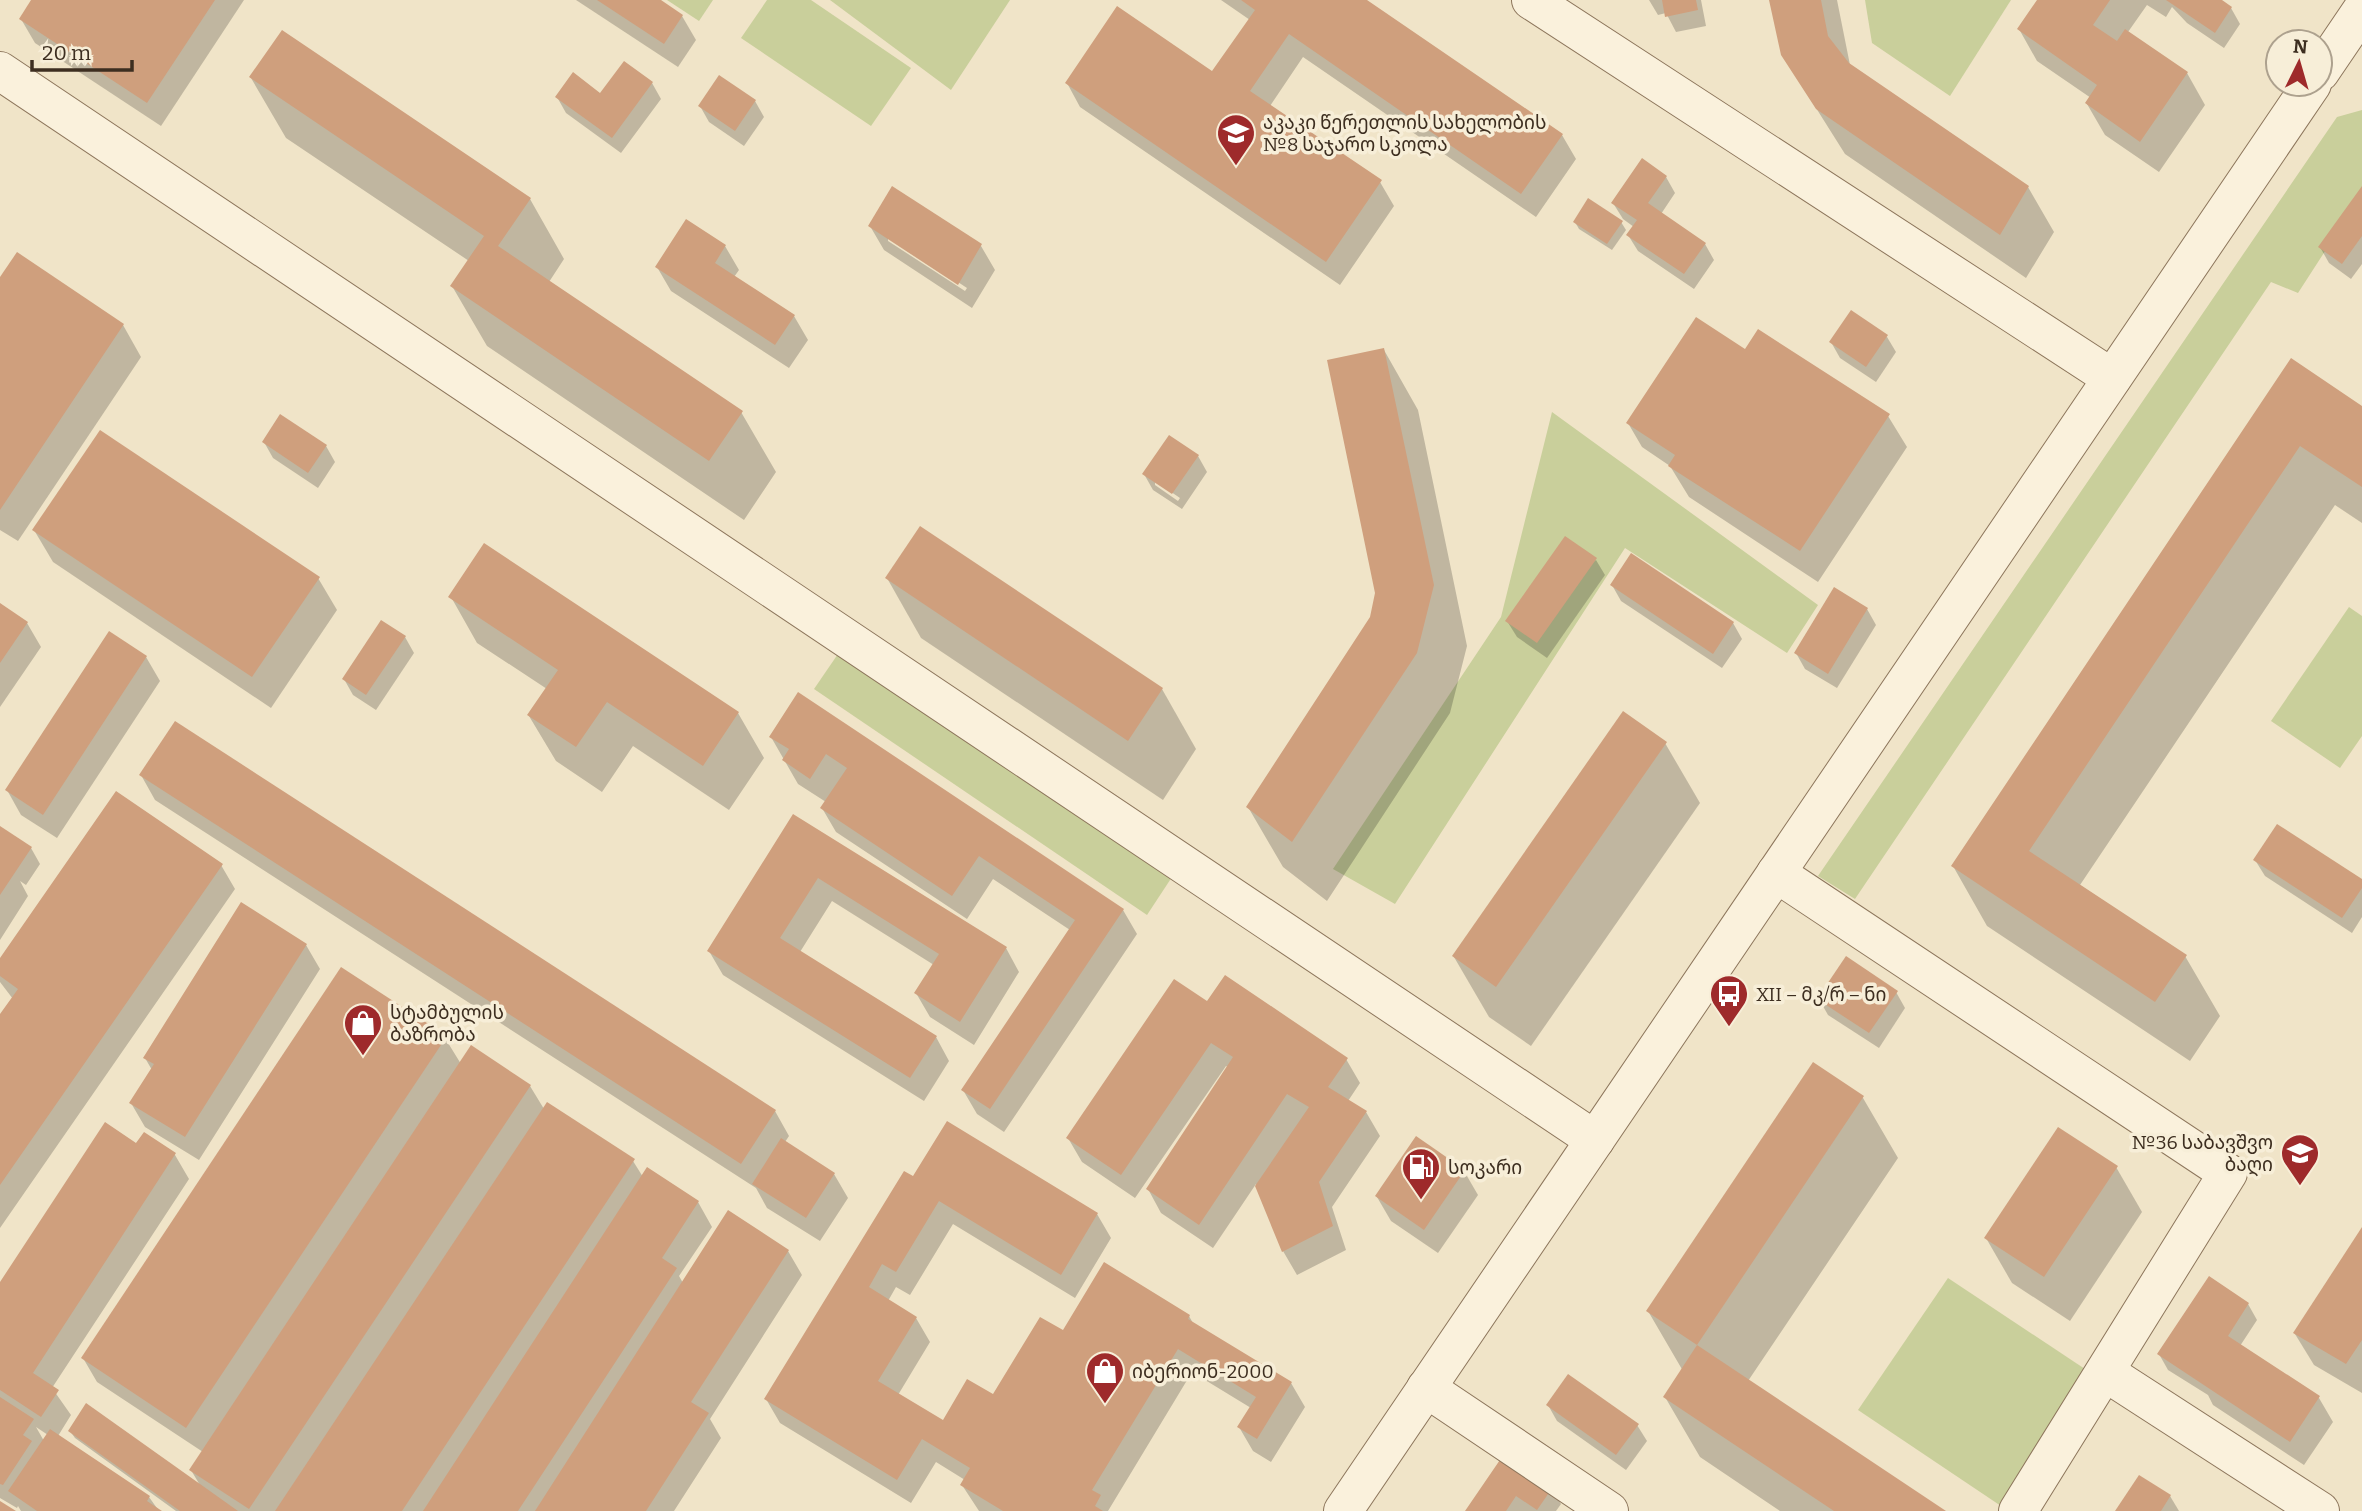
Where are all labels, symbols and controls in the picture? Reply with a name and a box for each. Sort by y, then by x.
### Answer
scale bar [32,28,131,72]
north arrow [2264,28,2334,98]
text: N [2292,34,2309,59]
text: 20 m [42,40,91,66]
place label: აკაკი წერეთლის სახელობის №8 საჯარო სკოლა [1263,111,1547,157]
school or university icon: აკაკი წერეთლის სახელობის №8 საჯარო სკოლა [1215,112,1257,167]
bus stop icon: XII – მკ/რ – ნი [1708,973,1750,1028]
place label: XII – მკ/რ – ნი [1756,983,1887,1006]
place label: სტამბულის ბაზრობა [390,1001,504,1046]
shop icon: სტამბულის ბაზრობა [342,1002,384,1057]
place label: №36 საბავშვო ბაღი [2132,1131,2273,1177]
school or university icon: №36 საბავშვო ბაღი [2279,1132,2321,1187]
fuel station icon: სოკარი [1400,1146,1442,1201]
place label: სოკარი [1448,1156,1522,1179]
shop icon: იბერიონ-2000 [1084,1350,1126,1405]
place label: იბერიონ-2000 [1132,1360,1274,1383]

